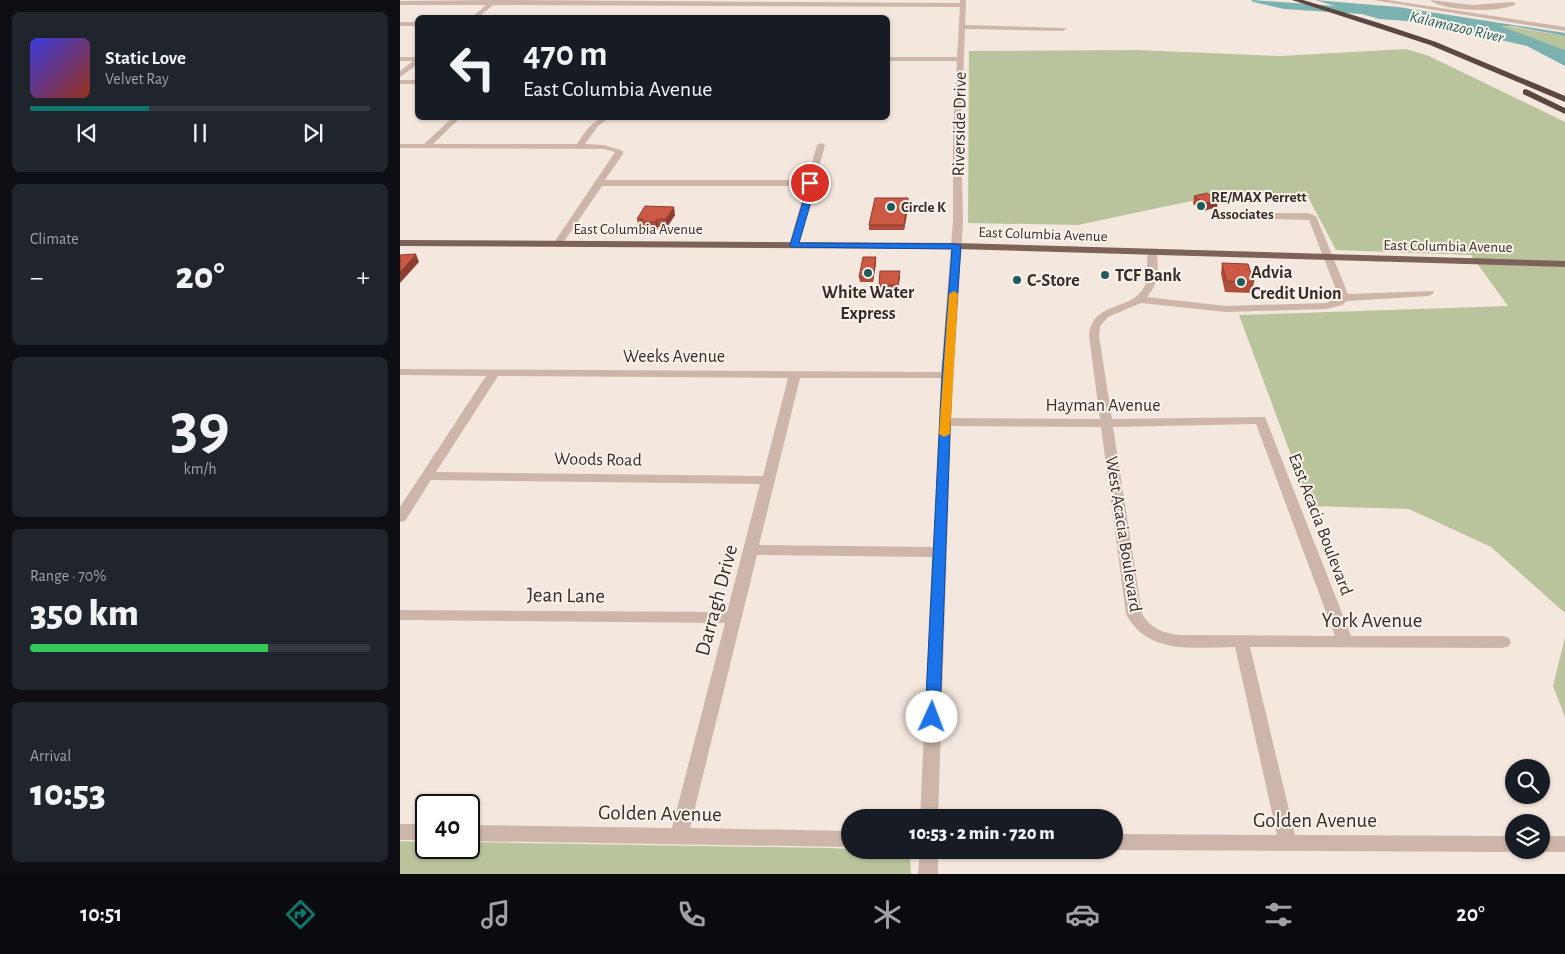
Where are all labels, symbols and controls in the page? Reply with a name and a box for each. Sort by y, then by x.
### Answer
water label: Kalamazoo River [1408,8,1506,46]
icon: left [440,35,505,100]
text: 470 m [523,37,608,72]
text: Static Love [105,49,186,68]
text: Velvet Ray [105,71,169,87]
street label: Riverside Drive [950,71,970,177]
text: East Columbia Avenue [523,78,713,100]
icon: previous [73,119,101,147]
icon: pause [186,119,214,147]
icon: next [299,119,327,147]
pin [789,162,831,204]
icon: arrive [796,169,824,197]
place label: RE/MAX Perrett Associates [1211,190,1307,222]
place label: Circle K [901,200,946,215]
marker: RE/MAX Perrett Associates [1195,200,1207,212]
marker: Circle K [885,201,897,213]
street label: East Columbia Avenue [573,222,703,237]
street label: East Columbia Avenue [978,225,1108,244]
text: Climate [30,231,79,247]
street label: East Columbia Avenue [1383,238,1513,255]
text: 20° [176,258,224,296]
text: − [30,264,43,292]
text: + [357,264,370,292]
place label: Advia Credit Union [1251,264,1341,303]
marker: White Water Express [862,267,874,279]
place label: TCF Bank [1115,267,1181,285]
marker: TCF Bank [1099,269,1111,281]
place label: C-Store [1027,272,1080,290]
marker: C-Store [1011,274,1023,286]
marker: Advia Credit Union [1235,276,1247,288]
place label: White Water Express [822,284,915,323]
street label: Weeks Avenue [623,348,725,366]
text: 39 [170,395,230,460]
street label: Hayman Avenue [1046,397,1160,415]
street label: Woods Road [554,450,642,470]
street label: East Acacia Boulevard [1285,451,1355,598]
street label: West Acacia Boulevard [1102,455,1144,613]
text: km/h [183,461,217,477]
street label: Darragh Drive [692,542,741,658]
text: Range · 70% [30,568,106,584]
street label: Jean Lane [527,584,605,607]
text: 350 km [30,595,139,633]
street label: York Avenue [1322,610,1422,631]
position arrow [905,690,957,742]
text: Arrival [30,748,71,764]
map controls [1505,759,1550,859]
button: search [1505,759,1550,804]
text: 10:53 [30,775,106,813]
speed limit sign: 40 [415,794,480,859]
street label: Golden Avenue [598,802,722,825]
street label: Golden Avenue [1253,810,1377,831]
button: layers [1505,814,1550,859]
text: 10:53 · 2 min · 720 m [909,824,1055,843]
icon: directions [283,897,318,932]
icon: music [478,897,513,932]
icon: phone [674,897,709,932]
icon: climate [870,897,905,932]
icon: car [1065,897,1100,932]
icon: filters [1261,897,1296,932]
text: 10:51 [80,903,122,925]
text: 20° [1456,903,1485,925]

